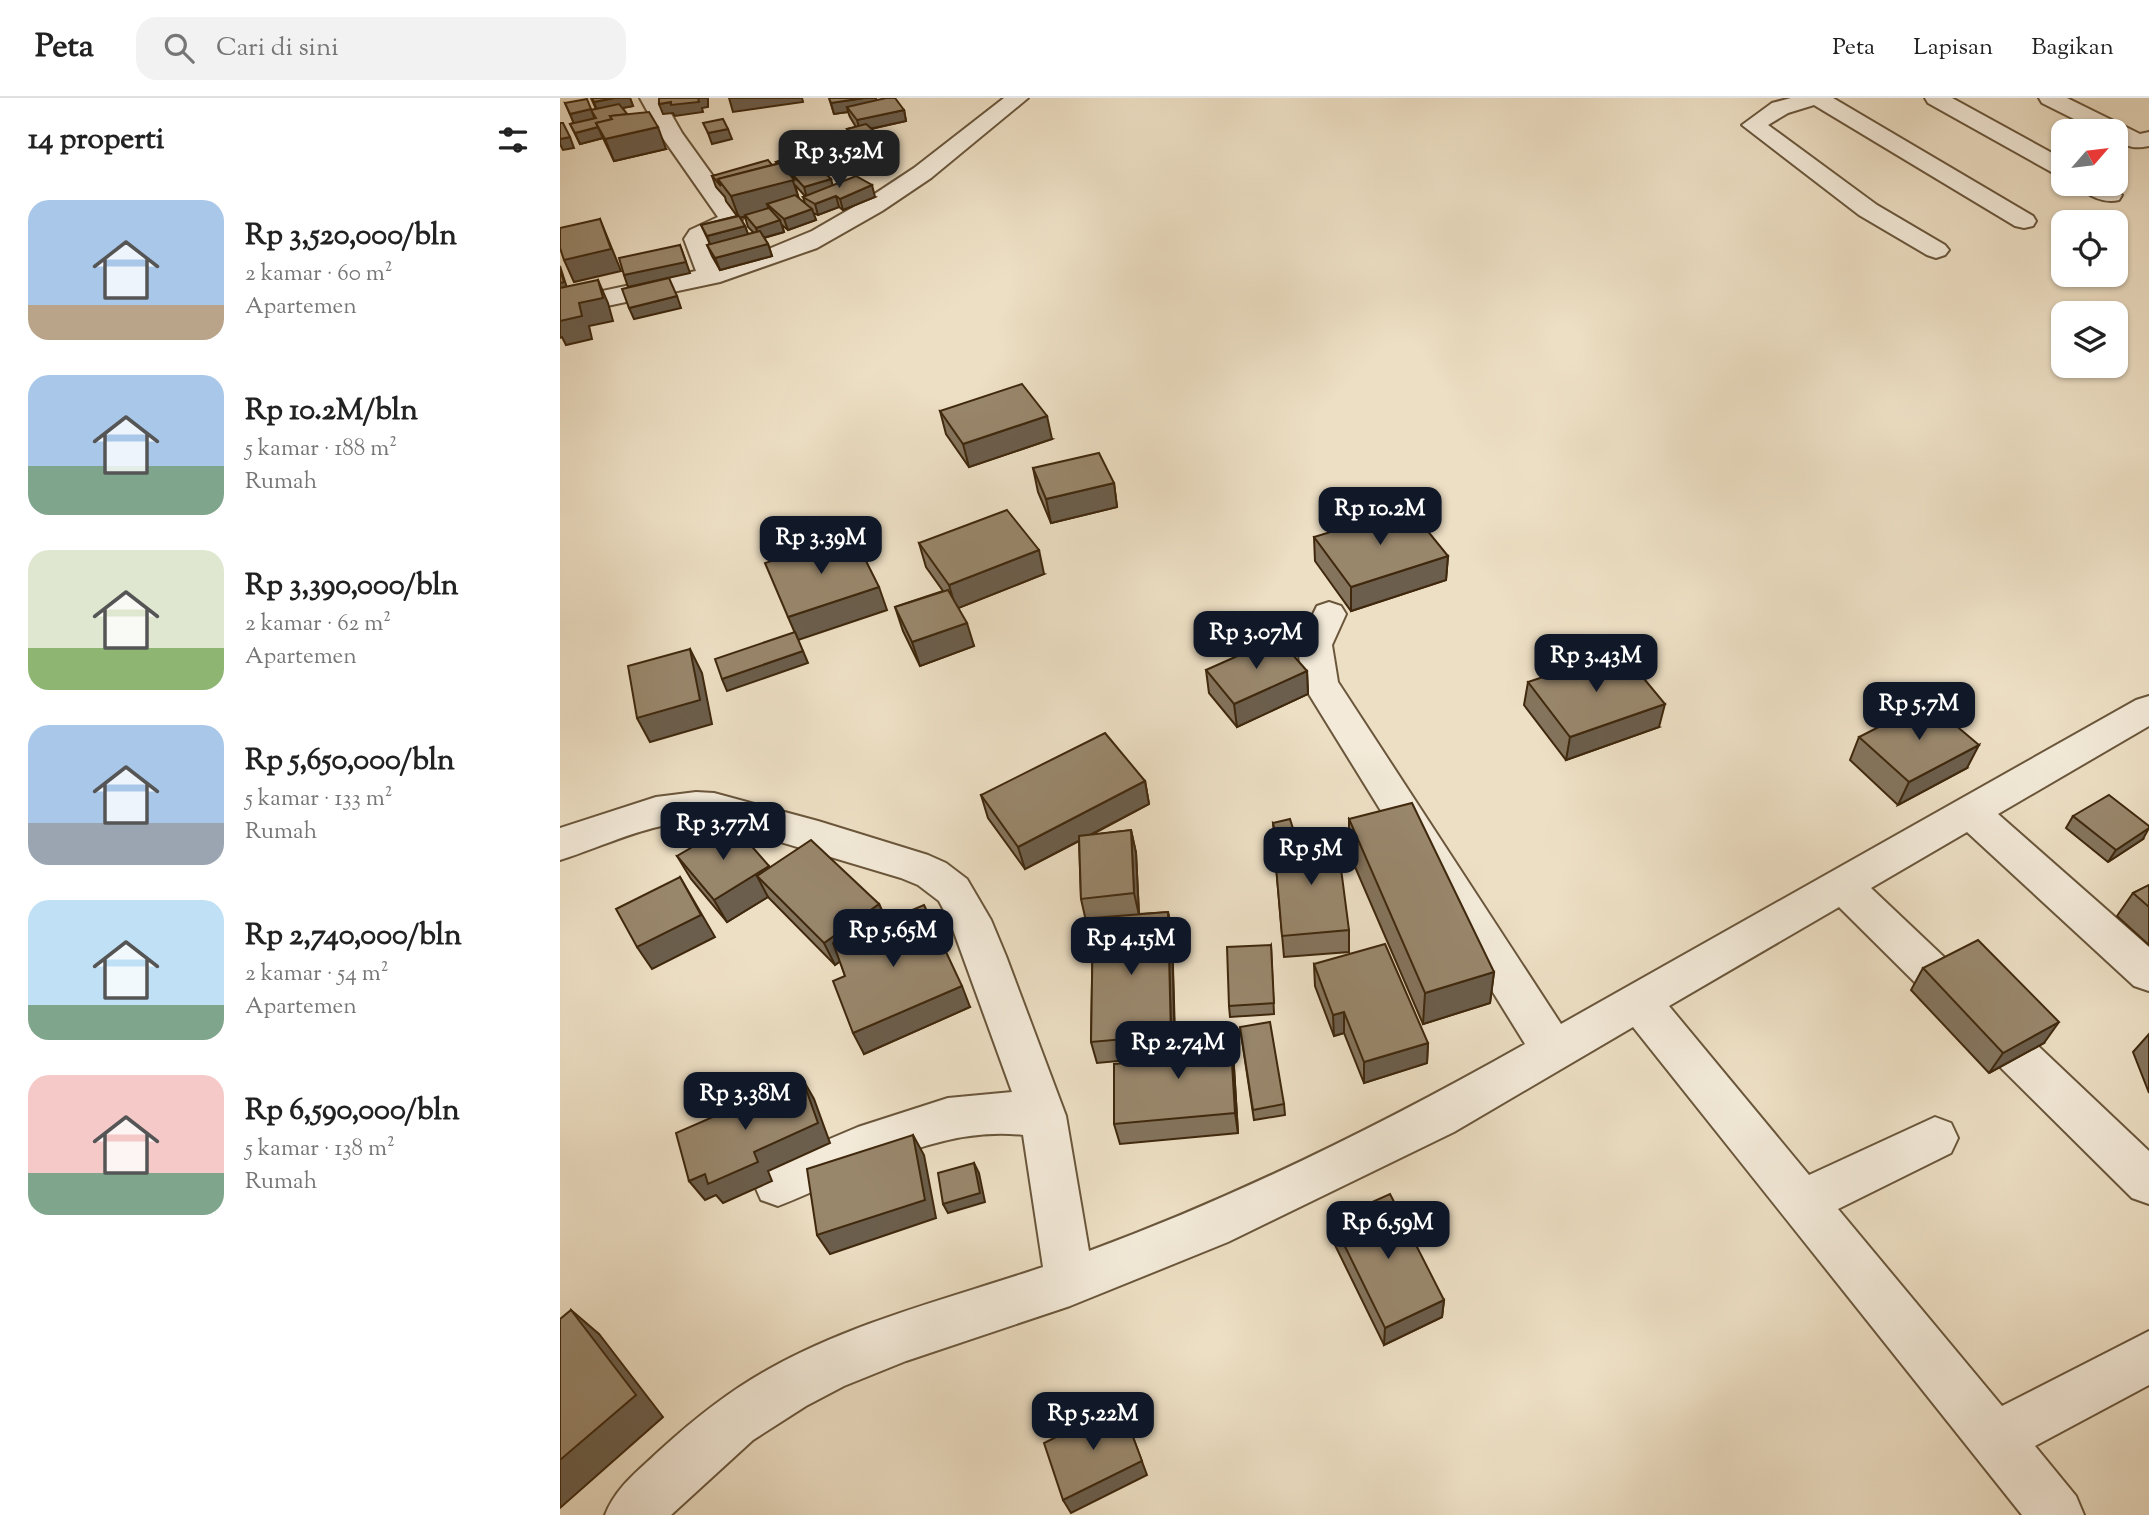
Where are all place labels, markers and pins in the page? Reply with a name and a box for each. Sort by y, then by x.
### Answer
pin: Rp 3.52M [767,130,911,190]
pin: Rp 10.2M [1308,488,1452,547]
pin: Rp 3.39M [749,517,893,576]
pin: Rp 3.07M [1184,612,1328,671]
pin: Rp 3.43M [1524,634,1668,694]
pin: Rp 5.7M [1854,682,1984,742]
pin: Rp 3.77M [651,802,795,862]
pin: Rp 5M [1262,828,1360,887]
pin: Rp 5.65M [821,910,965,969]
pin: Rp 4.15M [1059,918,1203,977]
pin: Rp 2.74M [1106,1021,1250,1081]
pin: Rp 3.38M [673,1072,817,1132]
pin: Rp 6.59M [1316,1202,1460,1261]
pin: Rp 5.22M [1021,1392,1165,1452]

